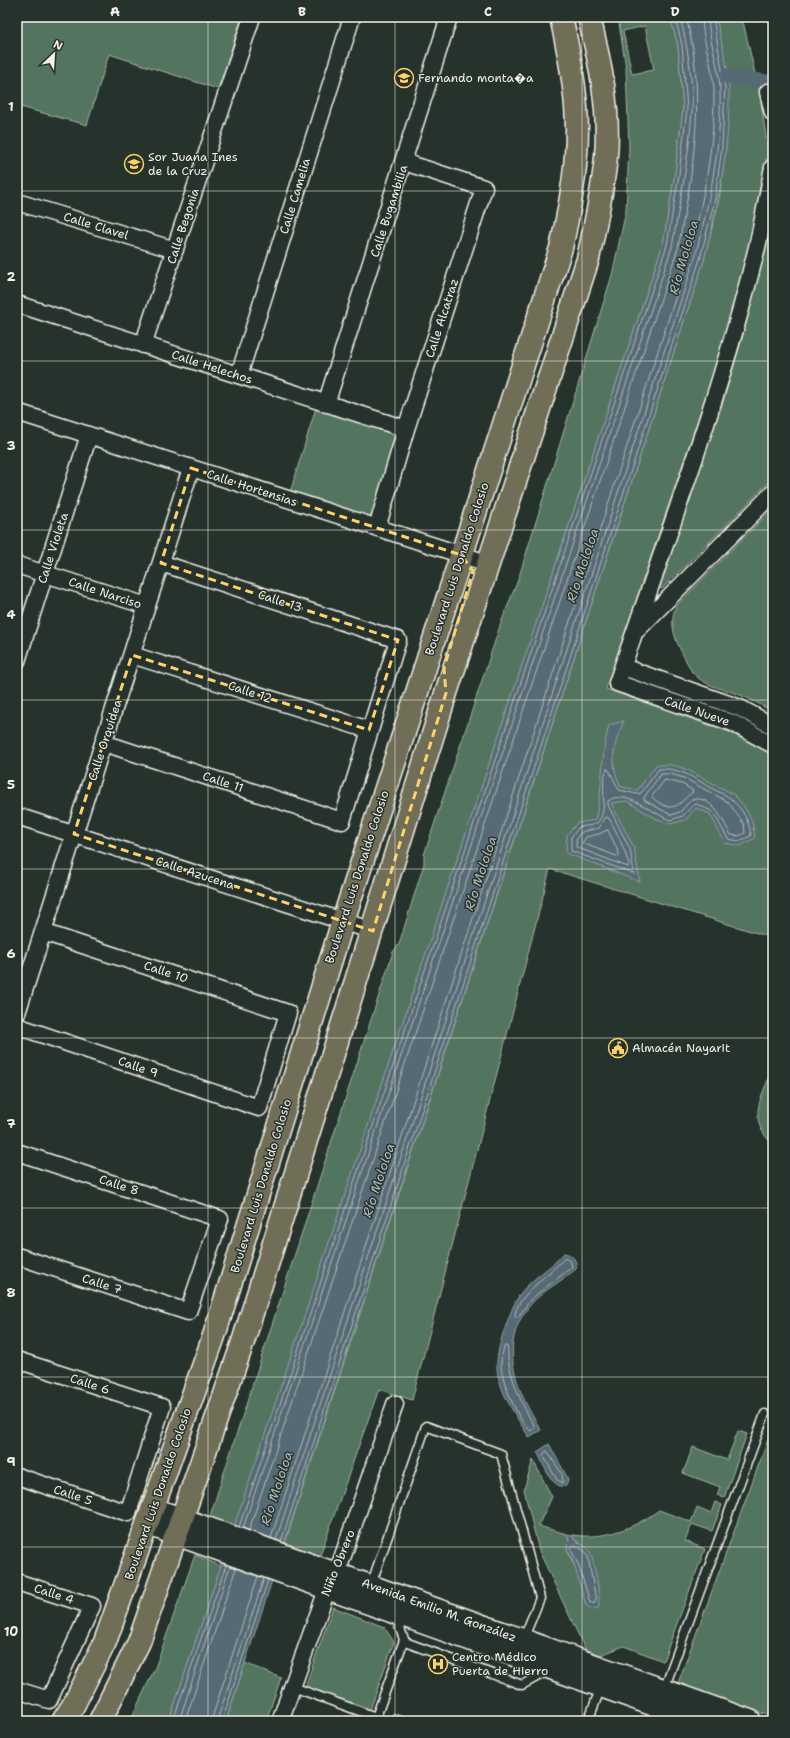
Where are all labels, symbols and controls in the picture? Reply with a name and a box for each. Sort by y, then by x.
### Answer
text: A [110,3,120,20]
text: B [298,3,306,20]
text: C [484,3,492,20]
text: D [670,3,680,20]
north arrow [34,34,74,74]
text: N [51,37,65,54]
school or university icon: Fernando monta�a [393,67,415,89]
place label: Fernando monta�a [418,70,534,86]
text: 1 [8,98,14,115]
place label: Sor Juana Ines de la Cruz [148,149,238,179]
school or university icon: Sor Juana Ines de la Cruz [123,153,145,175]
street label: Calle Camelia [276,156,314,236]
street label: Calle Bugambilia [367,162,412,259]
street label: Calle Begonia [163,186,203,266]
street label: Calle Clavel [62,209,131,244]
water label: Río Mololoa [665,218,702,296]
text: 2 [6,268,16,285]
street label: Calle Alcatraz [422,276,462,360]
street label: Calle Helechos [169,346,255,388]
text: 3 [6,437,16,454]
street label: Calle Hortensias [204,466,300,510]
street label: Boulevard Luis Donaldo Colosio [421,480,493,658]
street label: Calle Violeta [34,510,72,586]
water label: Río Mololoa [562,526,602,604]
street label: Calle Narciso [66,574,144,612]
street label: Calle 13 [256,586,304,616]
text: 4 [6,606,16,623]
street label: Calle 12 [226,677,274,707]
street label: Calle Nueve [662,692,732,730]
street label: Calle Orquídea [84,697,126,783]
street label: Calle 11 [200,768,246,796]
text: 5 [7,776,15,793]
street label: Boulevard Luis Donaldo Colosio [321,788,393,966]
water label: Río Mololoa [460,834,500,912]
street label: Calle Azucena [154,853,237,893]
text: 6 [6,945,16,962]
street label: Calle 10 [142,957,190,987]
public building icon: Almacén Nayarit [607,1037,629,1059]
place label: Almacén Nayarit [632,1040,730,1056]
street label: Calle 9 [116,1053,160,1081]
street label: Boulevard Luis Donaldo Colosio [227,1097,295,1275]
text: 7 [6,1115,16,1132]
water label: Río Mololoa [358,1141,398,1219]
street label: Calle 8 [97,1171,141,1199]
street label: Calle 7 [80,1270,124,1298]
text: 8 [6,1284,16,1301]
street label: Calle 6 [68,1370,112,1398]
street label: Boulevard Luis Donaldo Colosio [121,1406,195,1582]
water label: Río Mololoa [256,1449,296,1527]
text: 9 [6,1453,16,1470]
street label: Calle 5 [52,1481,94,1509]
street label: Niño Obrero [317,1527,359,1599]
street label: Avenida Emilio M. González [359,1574,519,1646]
street label: Calle 4 [32,1580,76,1608]
text: 10 [4,1623,18,1640]
place label: Centro Médico Puerta de Hierro [452,1649,548,1679]
hospital icon: Centro Médico Puerta de Hierro [427,1653,449,1675]

